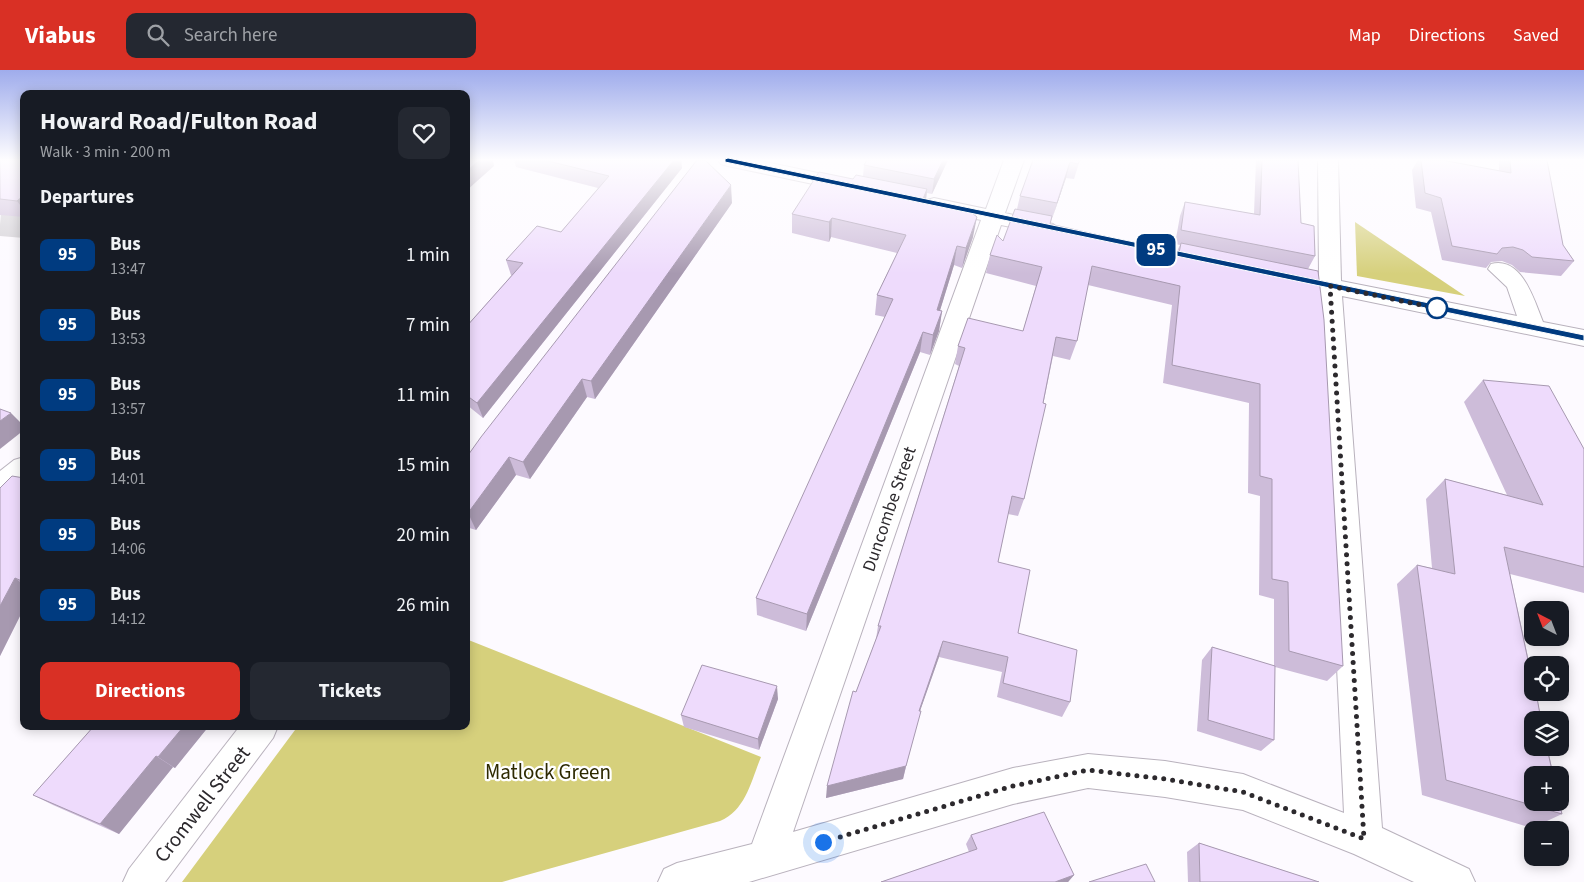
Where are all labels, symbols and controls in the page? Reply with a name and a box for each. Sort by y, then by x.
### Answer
search box [126,13,476,58]
text: Viabus [25,18,96,53]
icon: search [144,21,172,49]
text: Search here [184,22,277,49]
text: Map [1349,23,1381,48]
text: Directions [1409,23,1485,48]
text: Saved [1513,23,1559,48]
text: Howard Road/Fulton Road [40,104,317,139]
button: heart [398,107,450,159]
text: Walk · 3 min · 200 m [40,141,171,163]
text: Departures [40,184,134,211]
text: Bus [110,231,141,258]
line badge: 95 [1134,234,1178,266]
text: 95 [1146,237,1166,262]
text: 95 [58,242,77,267]
text: 1 min [406,242,450,269]
text: 13:47 [110,258,146,280]
unlabelled marker [1426,297,1448,319]
text: Bus [110,301,141,328]
text: 95 [58,312,77,337]
text: 7 min [406,312,450,339]
text: 13:53 [110,328,146,350]
text: Bus [110,371,141,398]
text: 95 [58,382,77,407]
text: 11 min [396,382,450,409]
text: 13:57 [110,398,146,420]
text: Bus [110,441,141,468]
street label: Duncombe Street [856,443,923,575]
text: 95 [58,452,77,477]
text: 15 min [396,452,450,479]
text: 14:01 [110,468,146,490]
text: Bus [110,511,141,538]
text: 95 [58,522,77,547]
text: 20 min [396,522,450,549]
text: 14:06 [110,538,146,560]
text: Bus [110,581,141,608]
text: 95 [58,592,77,617]
text: 26 min [396,592,450,619]
north arrow [1524,601,1569,646]
map controls [1524,601,1569,866]
text: 14:12 [110,608,146,630]
button: locate [1524,656,1569,701]
button: Directions [40,662,240,720]
button: Tickets [250,662,450,720]
button: layers [1524,711,1569,756]
street label: Cromwell Street [147,739,257,869]
park label: Matlock Green [485,757,611,787]
button: + [1524,766,1569,811]
button: − [1524,821,1569,866]
your location [811,830,836,855]

